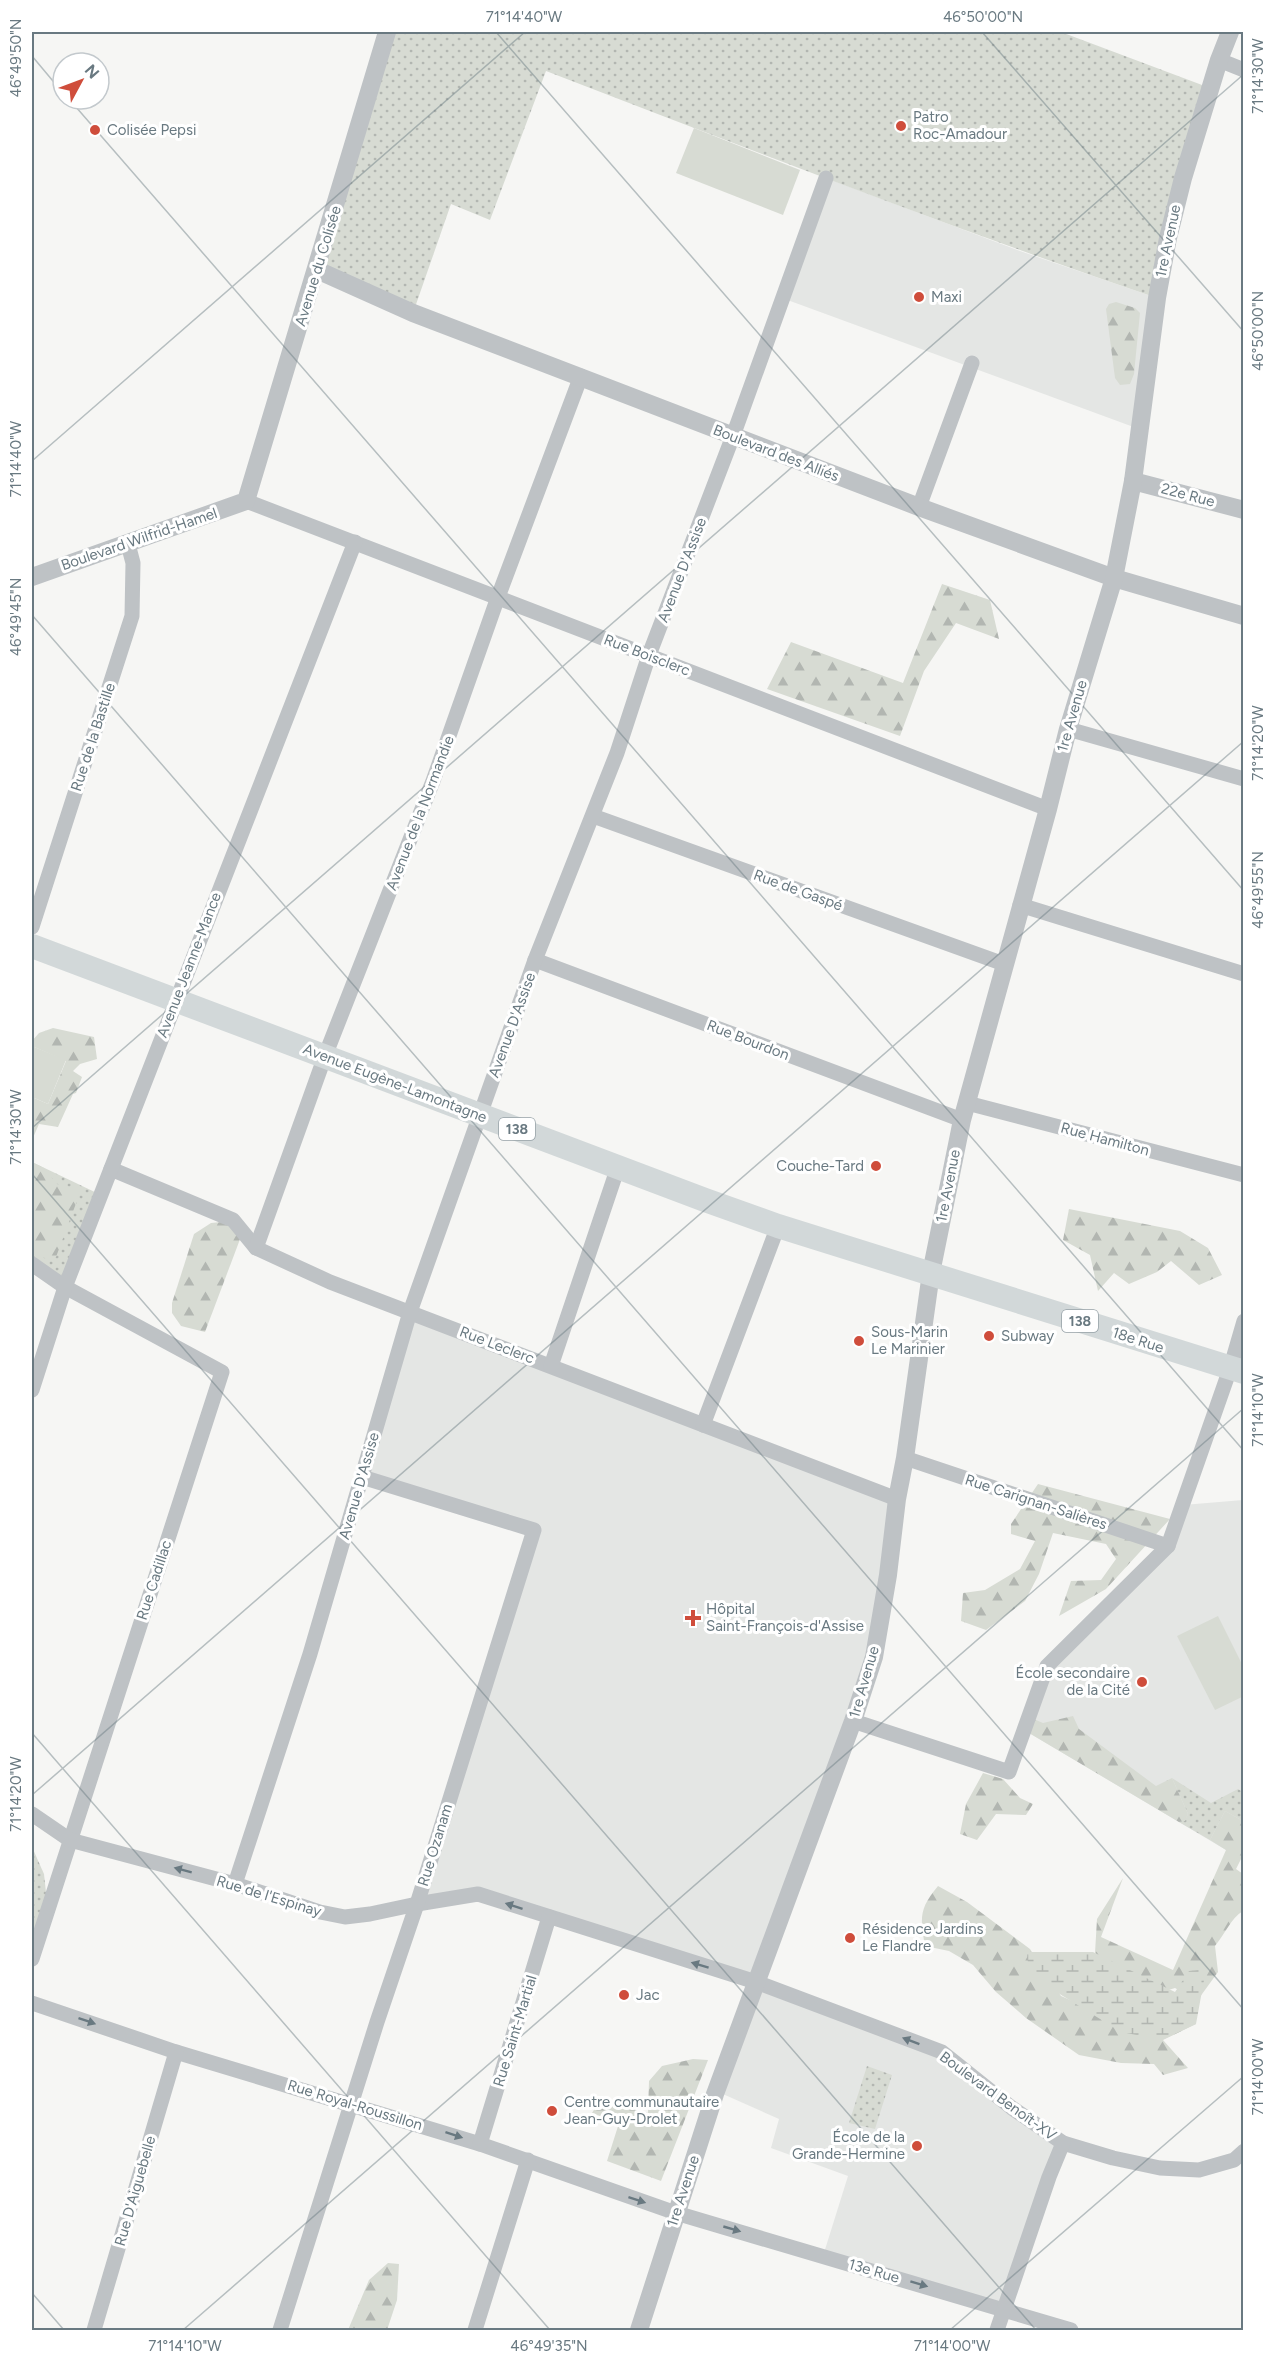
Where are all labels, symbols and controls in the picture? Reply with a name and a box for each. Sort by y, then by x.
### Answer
text: 71°14'40"W [486,8,563,26]
text: 46°50'00"N [943,8,1023,26]
text: 46°49'50"N [7,19,25,97]
text: 71°14'30"W [1249,38,1267,114]
north arrow [51,51,111,111]
text: N [81,61,103,82]
place label: Patro Roc-Amadour [913,108,1007,143]
marker: Patro Roc-Amadour [894,119,908,133]
place label: Colisée Pepsi [107,121,196,139]
marker: Colisée Pepsi [88,123,102,137]
street label: 1re Avenue [1152,203,1184,279]
street label: Avenue du Colisée [291,204,345,328]
place label: Maxi [931,288,962,306]
marker: Maxi [912,290,926,304]
text: 46°50'00"N [1249,291,1267,371]
text: 71°14'40"W [7,420,25,497]
street label: Boulevard des Alliés [710,421,842,485]
street label: 22e Rue [1159,479,1217,511]
street label: Boulevard Wilfrid-Hamel [59,504,219,574]
street label: Avenue D'Assise [654,515,710,625]
text: 46°49'45"N [7,578,25,656]
street label: Rue Boisclerc [601,630,693,680]
street label: 1re Avenue [1053,678,1091,754]
street label: Rue de la Bastille [67,681,119,793]
text: 71°14'20"W [1249,705,1267,781]
street label: Avenue de la Normandie [382,733,458,893]
text: 46°49'55"N [1249,851,1267,929]
street label: Rue de Gaspé [751,866,845,914]
street label: Avenue Jeanne-Mance [153,890,225,1040]
street label: Avenue D'Assise [485,970,539,1080]
street label: Rue Bourdon [704,1016,792,1064]
street label: Avenue Eugène-Lamontagne [301,1040,489,1126]
text: 71°14'30"W [7,1089,25,1165]
road number: 138 [499,1118,535,1140]
street label: Rue Hamilton [1059,1119,1151,1159]
street label: 1re Avenue [932,1148,964,1224]
place label: Couche-Tard [776,1157,864,1175]
marker: Couche-Tard [869,1159,883,1173]
road number: 138 [1062,1310,1098,1332]
street label: Rue Leclerc [457,1323,537,1367]
place label: Sous-Marin Le Marinier [871,1323,948,1358]
street label: 18e Rue [1110,1323,1166,1357]
place label: Subway [1001,1327,1054,1345]
marker: Subway [982,1329,996,1343]
marker: Sous-Marin Le Marinier [852,1334,866,1348]
text: 71°14'10"W [1249,1373,1267,1447]
street label: Avenue D'Assise [335,1430,383,1542]
street label: Rue Carignan-Salières [963,1471,1109,1533]
street label: Rue Cadillac [133,1538,175,1622]
place label: Hôpital Saint-François-d'Assise [706,1600,864,1635]
marker: Hôpital Saint-François-d'Assise [684,1609,702,1627]
street label: 1re Avenue [845,1644,883,1720]
place label: École secondaire de la Cité [1016,1664,1130,1699]
marker: École secondaire de la Cité [1135,1675,1149,1689]
text: 71°14'20"W [7,1756,25,1832]
street label: Rue Ozanam [414,1802,456,1888]
one-way arrow [174,1865,192,1874]
street label: Rue de l'Espinay [214,1872,324,1921]
one-way arrow [505,1901,523,1910]
place label: Résidence Jardins Le Flandre [862,1920,984,1955]
marker: Résidence Jardins Le Flandre [843,1931,857,1945]
one-way arrow [691,1960,709,1969]
street label: Rue Saint-Martial [489,1973,541,2089]
place label: Jac [636,1986,660,2004]
marker: Jac [617,1988,631,2002]
one-way arrow [78,2017,96,2027]
one-way arrow [902,2035,920,2045]
text: 71°14'00"W [1249,2038,1267,2115]
street label: Boulevard Benoît-XV [936,2048,1060,2145]
street label: Rue Royal-Roussillon [285,2076,425,2134]
place label: Centre communautaire Jean-Guy-Drolet [564,2093,719,2128]
marker: Centre communautaire Jean-Guy-Drolet [545,2104,559,2118]
place label: École de la Grande-Hermine [792,2128,905,2163]
one-way arrow [445,2131,463,2141]
street label: Rue D'Aiguebelle [111,2134,159,2248]
marker: École de la Grande-Hermine [910,2139,924,2153]
street label: 1re Avenue [663,2153,703,2229]
one-way arrow [628,2196,646,2205]
one-way arrow [723,2225,741,2234]
street label: 13e Rue [846,2255,902,2287]
one-way arrow [910,2280,928,2289]
text: 71°14'10"W [148,2337,222,2355]
text: 46°49'35"N [510,2337,588,2355]
text: 71°14'00"W [914,2337,991,2355]

